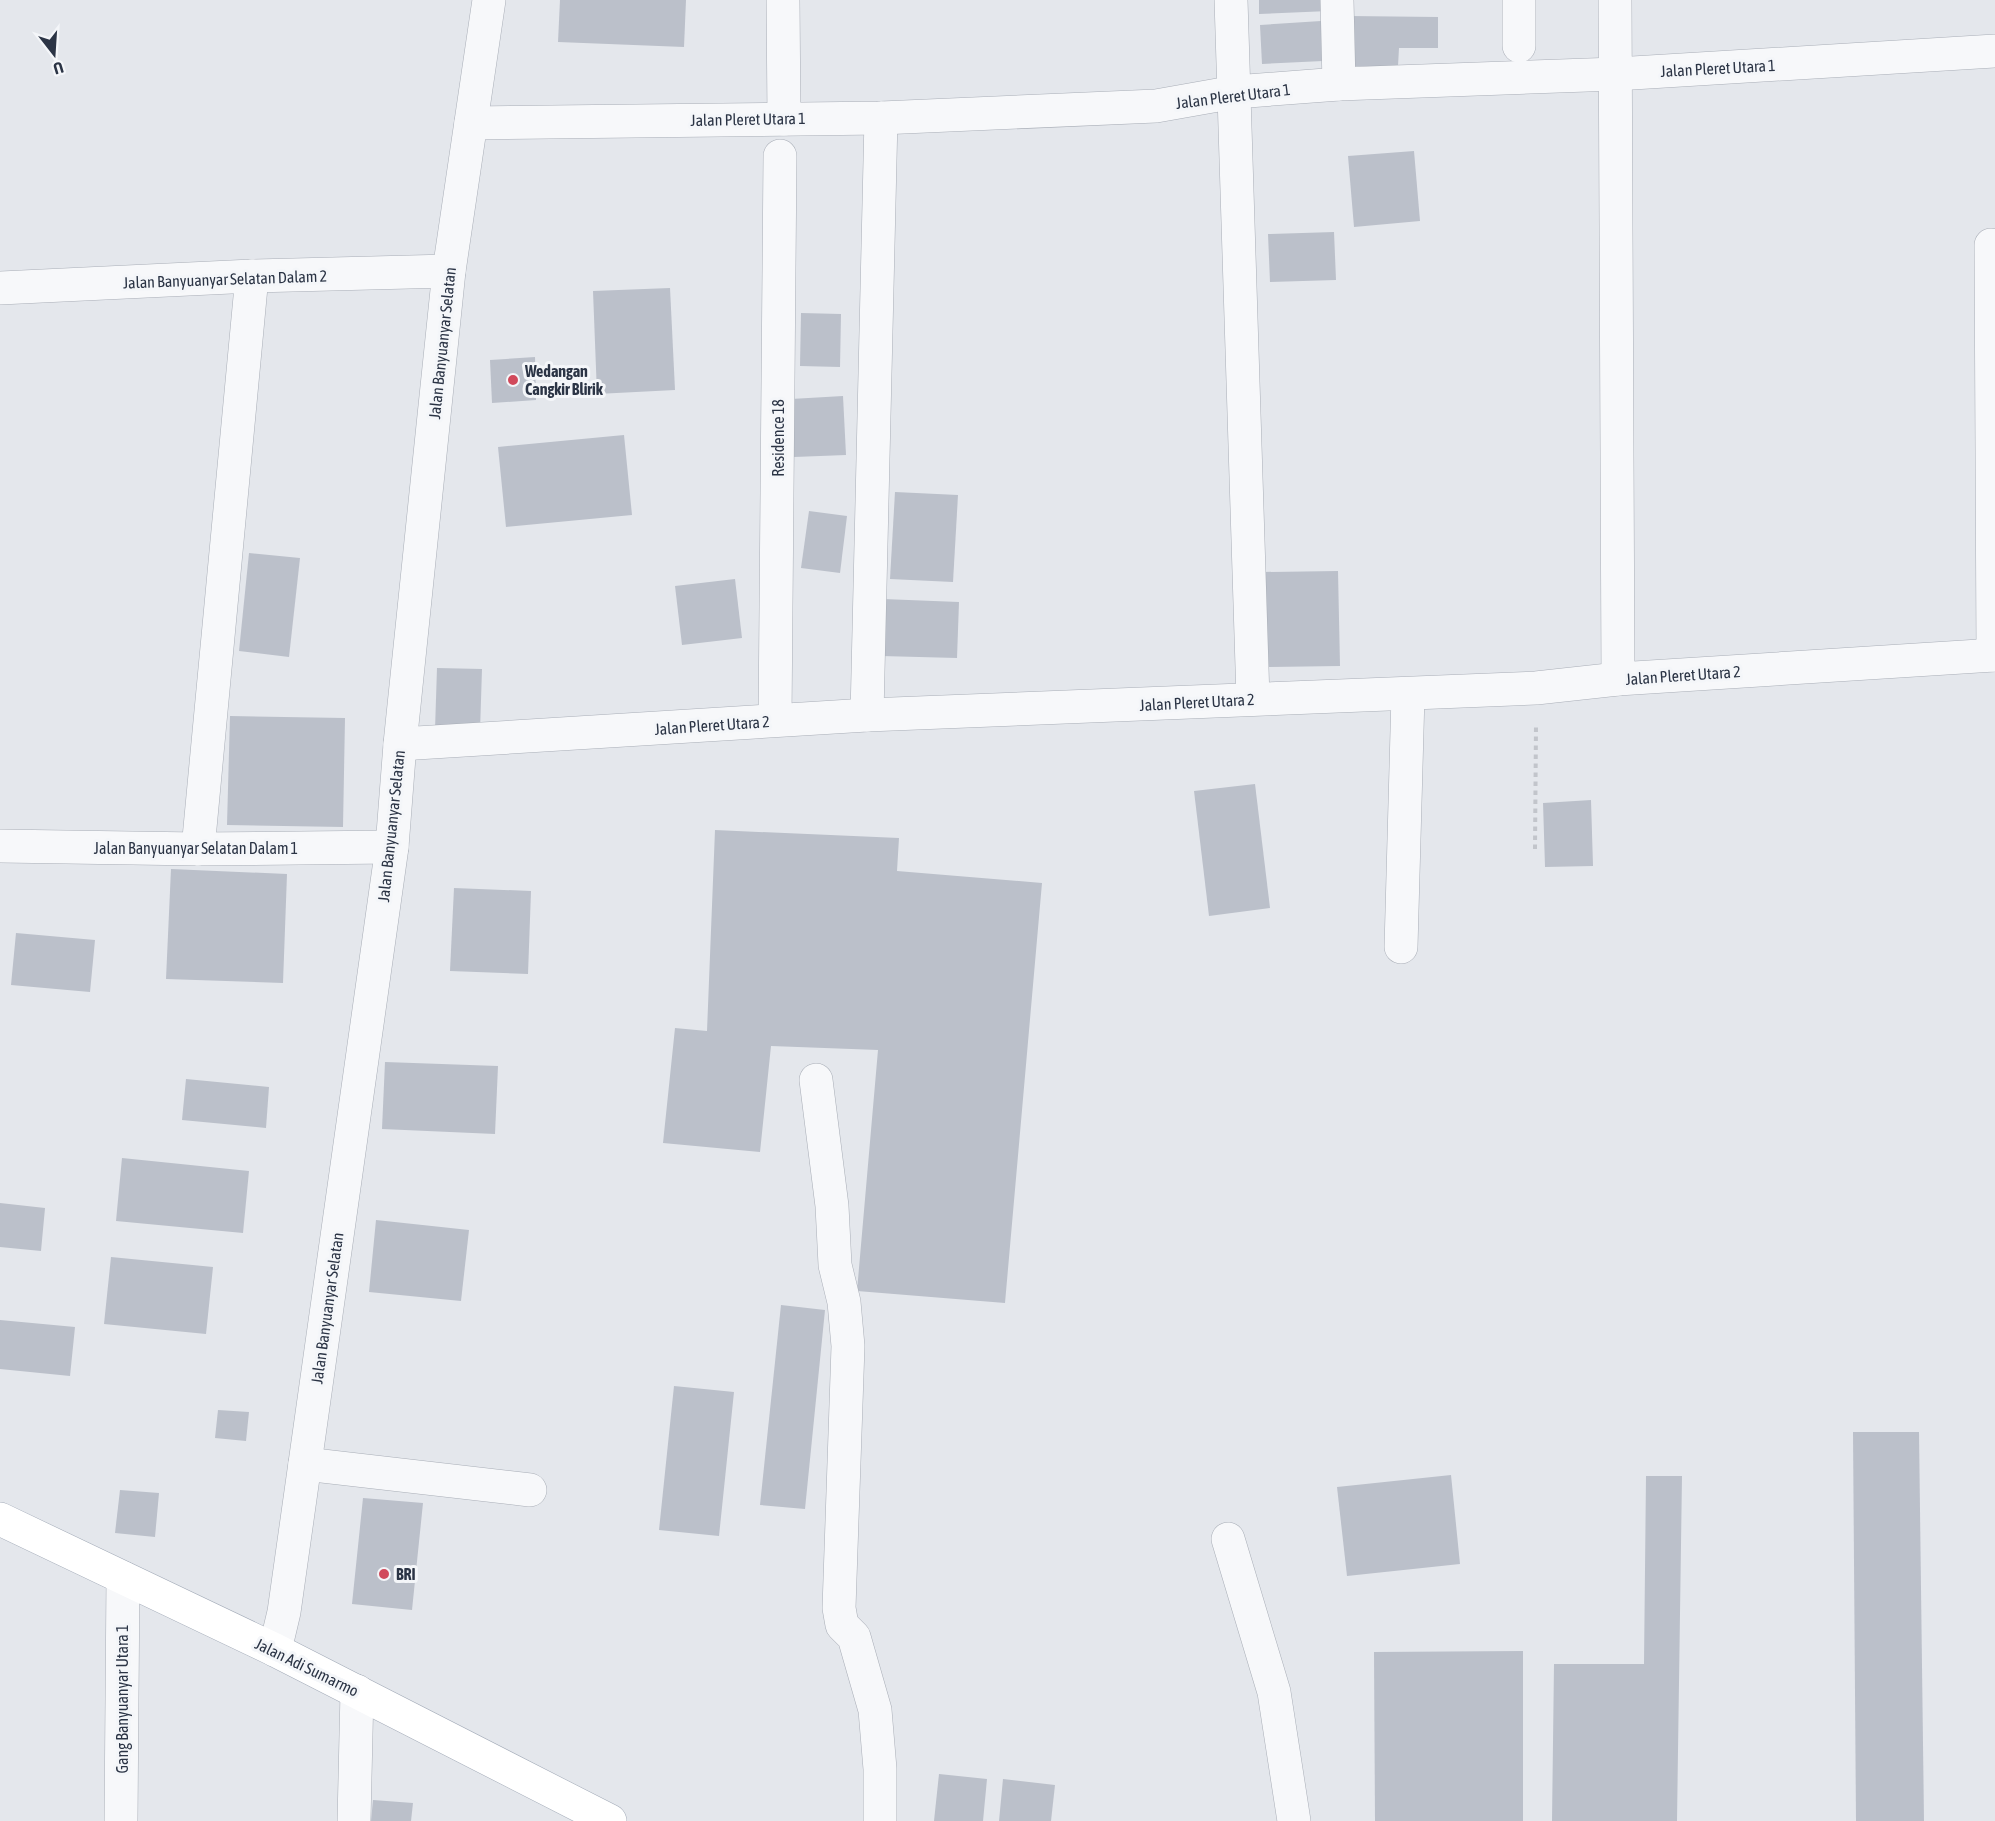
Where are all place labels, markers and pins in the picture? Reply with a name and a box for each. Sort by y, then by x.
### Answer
place label: Wedangan Cangkir Blirik [524,362,604,398]
marker: Wedangan Cangkir Blirik [506,373,520,387]
place label: BRI [396,1565,416,1583]
marker: BRI [377,1567,391,1581]

